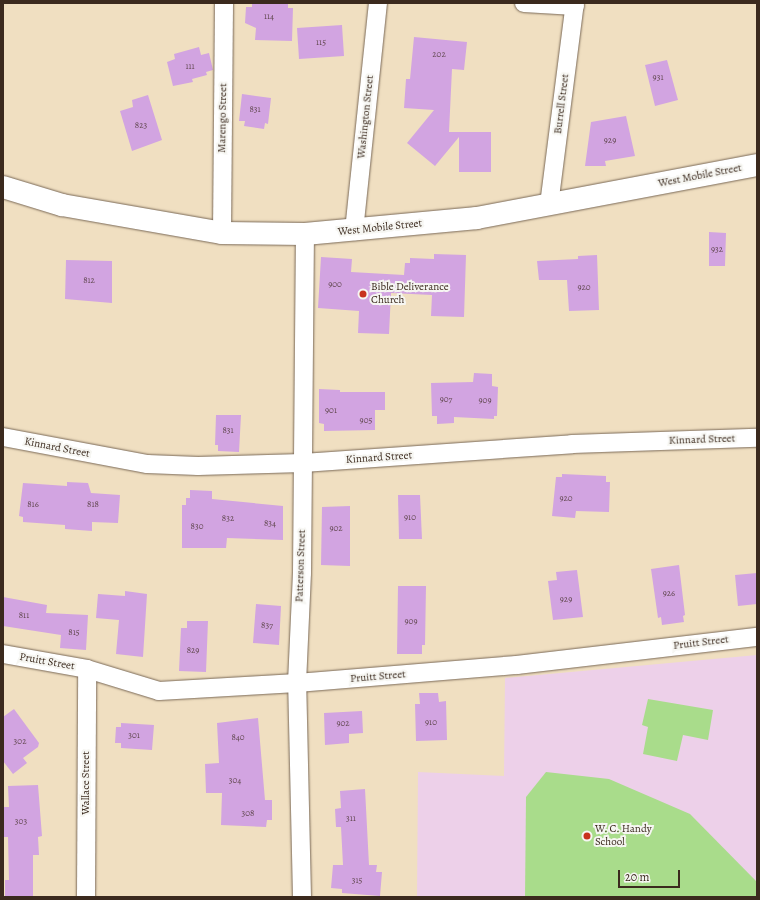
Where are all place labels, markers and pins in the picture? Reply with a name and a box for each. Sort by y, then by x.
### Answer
place label: Bible Deliverance Church [371,281,449,307]
marker: Bible Deliverance Church [358,289,368,299]
place label: W. C. Handy School [595,823,652,849]
marker: W. C. Handy School [582,831,592,841]

